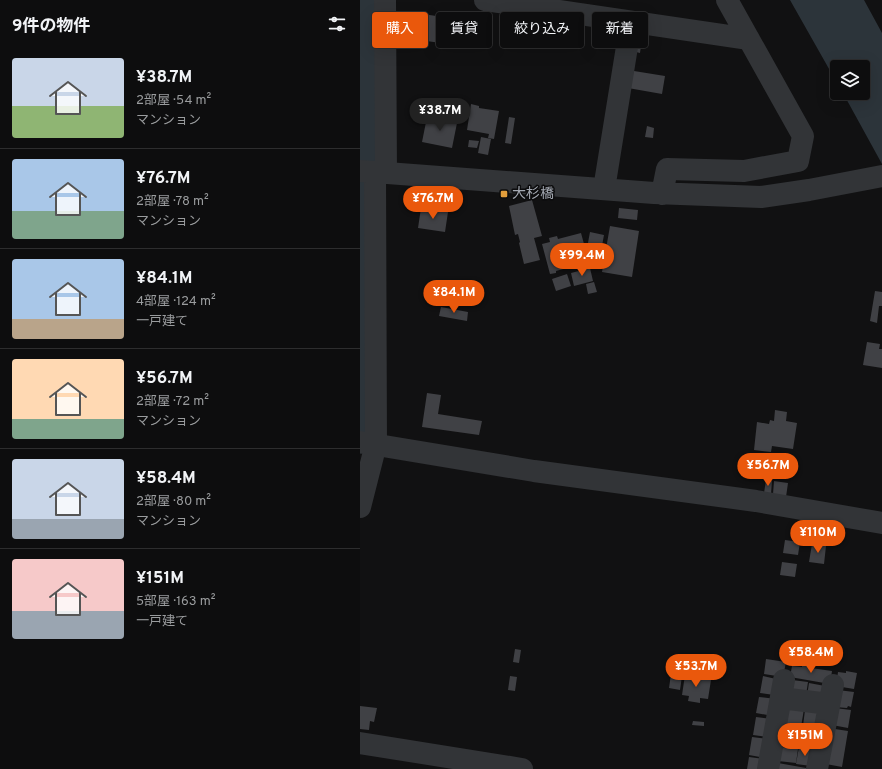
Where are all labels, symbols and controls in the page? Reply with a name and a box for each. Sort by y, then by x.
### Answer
chip: 購入 [372,12,428,48]
chip: 賃貸 [436,12,492,48]
chip: 絞り込み [500,12,584,48]
chip: 新着 [592,12,648,48]
icon: filters [326,13,348,35]
text: 9件の物件 [12,16,90,38]
map controls [830,60,870,100]
button: layers [830,60,870,100]
text: ¥38.7M [136,67,192,89]
icon: home [44,74,92,122]
text: 2部屋 · 54 m² [136,93,211,109]
pin: ¥38.7M [407,98,473,132]
text: ¥38.7M [418,103,462,119]
text: マンション [136,113,201,129]
text: ¥76.7M [136,168,191,190]
icon: home [44,175,92,223]
pin: ¥76.7M [400,186,466,220]
place label: 大杉橋 [512,186,554,203]
marker: 大杉橋 [499,189,509,199]
text: ¥76.7M [412,191,454,207]
text: 2部屋 · 78 m² [136,194,209,210]
text: マンション [136,214,201,230]
pin: ¥99.4M [549,243,615,277]
text: ¥99.4M [559,248,605,264]
text: ¥84.1M [136,268,193,290]
icon: home [44,275,92,323]
pin: ¥84.1M [421,280,487,314]
text: ¥84.1M [432,285,476,301]
text: 4部屋 · 124 m² [136,294,216,310]
text: 一戸建て [136,314,188,330]
text: ¥56.7M [136,368,193,390]
icon: home [44,375,92,423]
text: 2部屋 · 72 m² [136,394,209,410]
text: マンション [136,414,201,430]
pin: ¥56.7M [735,453,801,487]
text: ¥56.7M [746,458,790,474]
text: ¥58.4M [136,468,196,490]
icon: home [44,475,92,523]
text: 2部屋 · 80 m² [136,494,211,510]
text: マンション [136,514,201,530]
pin: ¥110M [790,520,846,554]
text: ¥110M [799,525,837,541]
text: ¥151M [136,568,184,590]
icon: home [44,575,92,623]
text: 5部屋 · 163 m² [136,594,215,610]
text: 一戸建て [136,614,188,630]
pin: ¥58.4M [778,640,844,674]
text: ¥58.4M [788,645,834,661]
pin: ¥53.7M [663,654,729,688]
text: ¥53.7M [675,659,717,675]
pin: ¥151M [777,723,833,757]
text: ¥151M [787,728,823,744]

